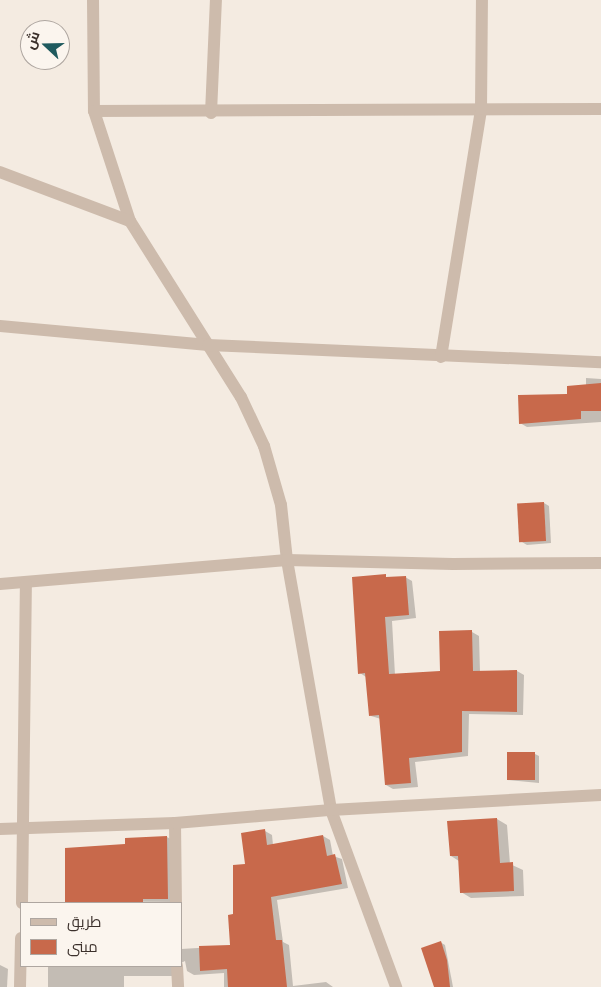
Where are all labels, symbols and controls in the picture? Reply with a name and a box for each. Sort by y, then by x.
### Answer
north arrow [20,20,70,70]
text: ش [20,28,44,52]
legend [20,902,182,967]
text: طريق [67,911,101,932]
text: مبنى [67,936,98,957]

